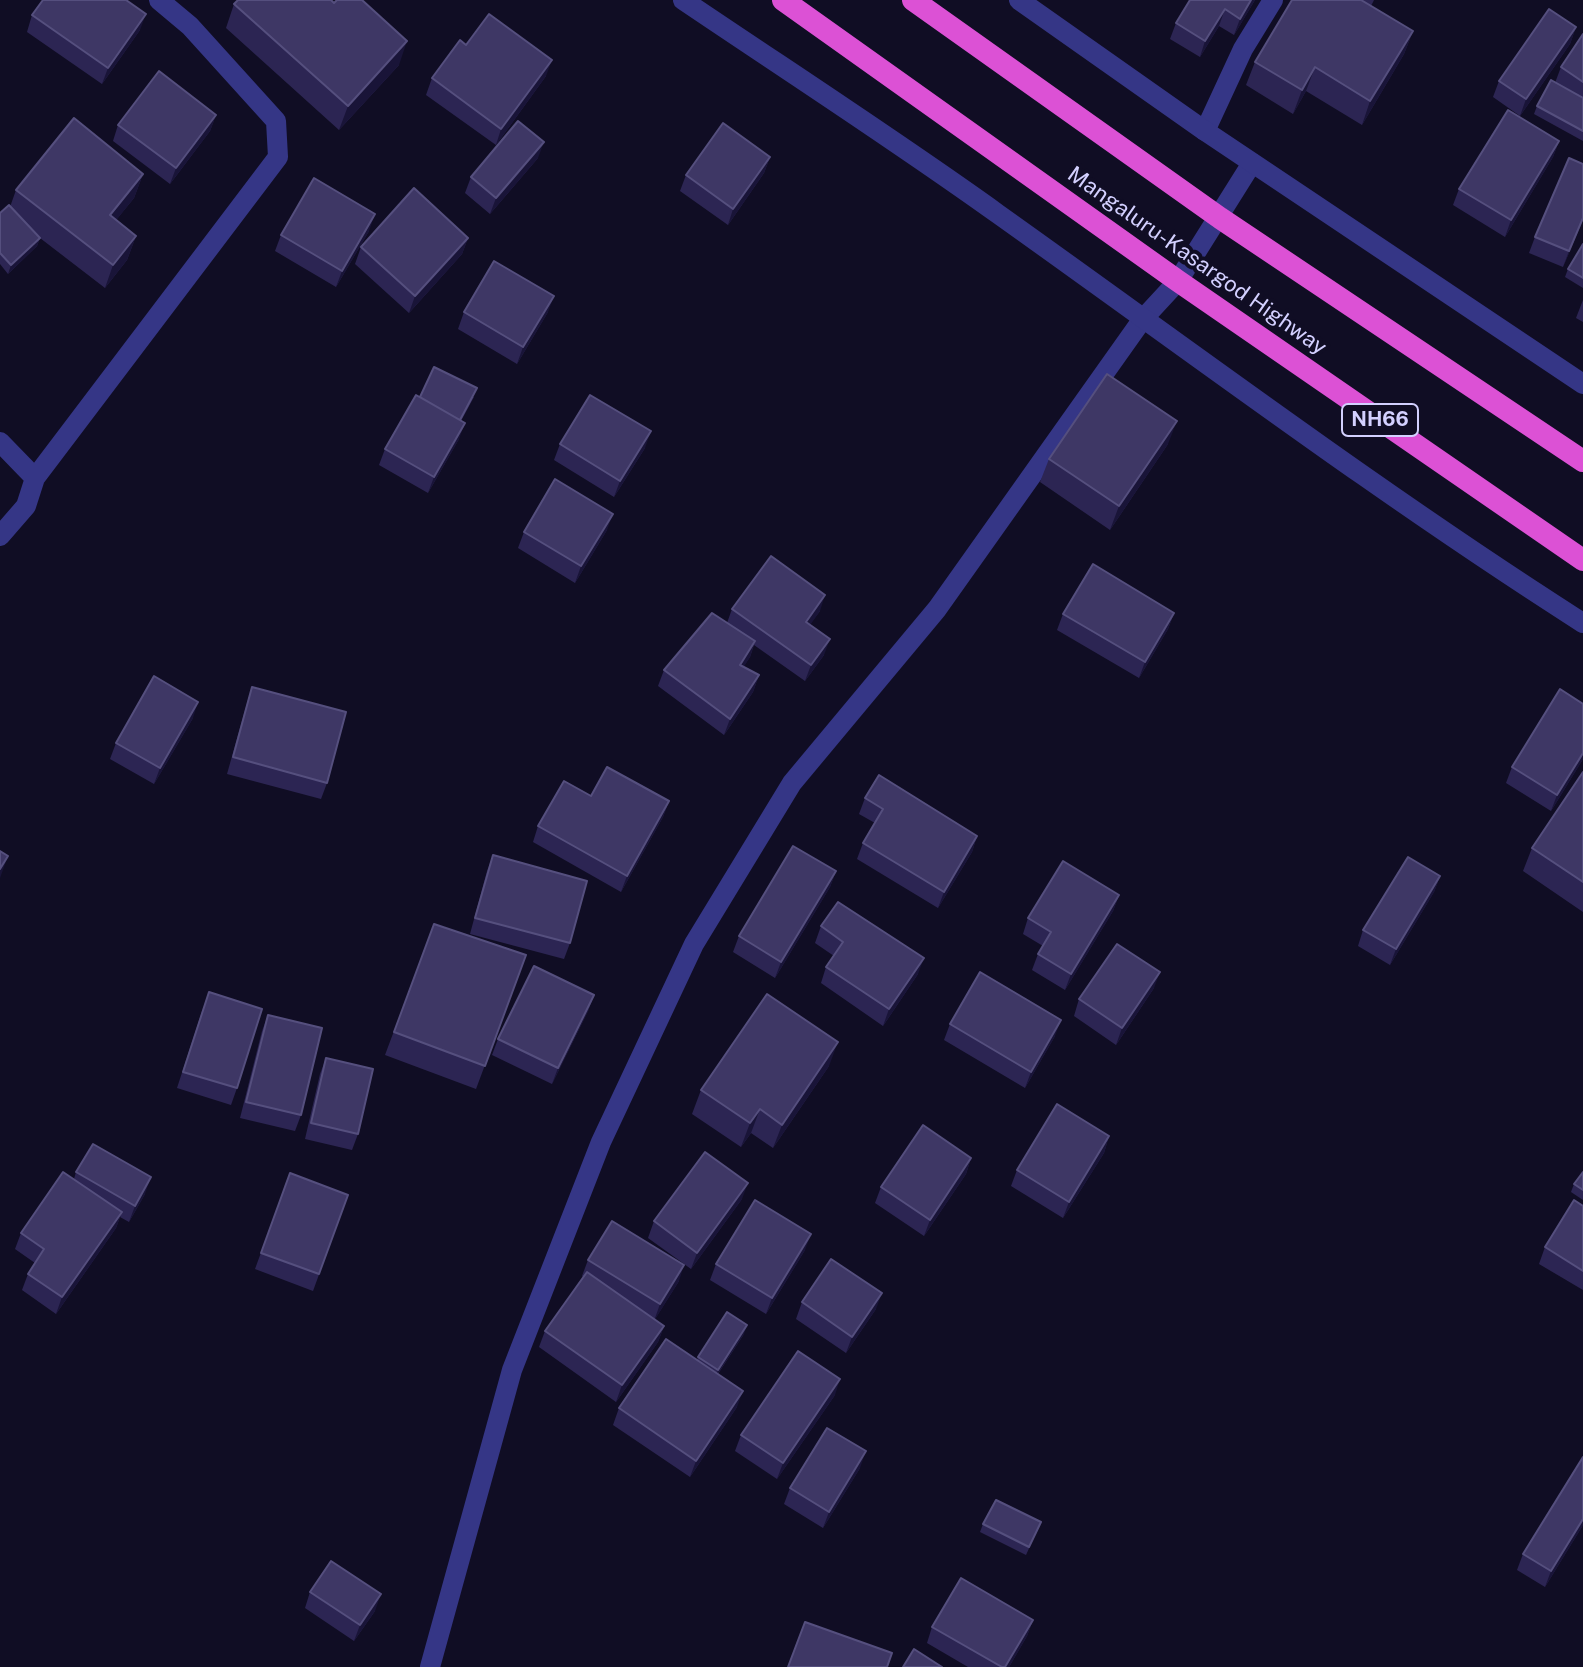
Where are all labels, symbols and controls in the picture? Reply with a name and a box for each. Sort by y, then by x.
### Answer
street label: Mangaluru-Kasargod Highway [1062,161,1332,361]
road number: NH66 [1342,404,1418,436]

